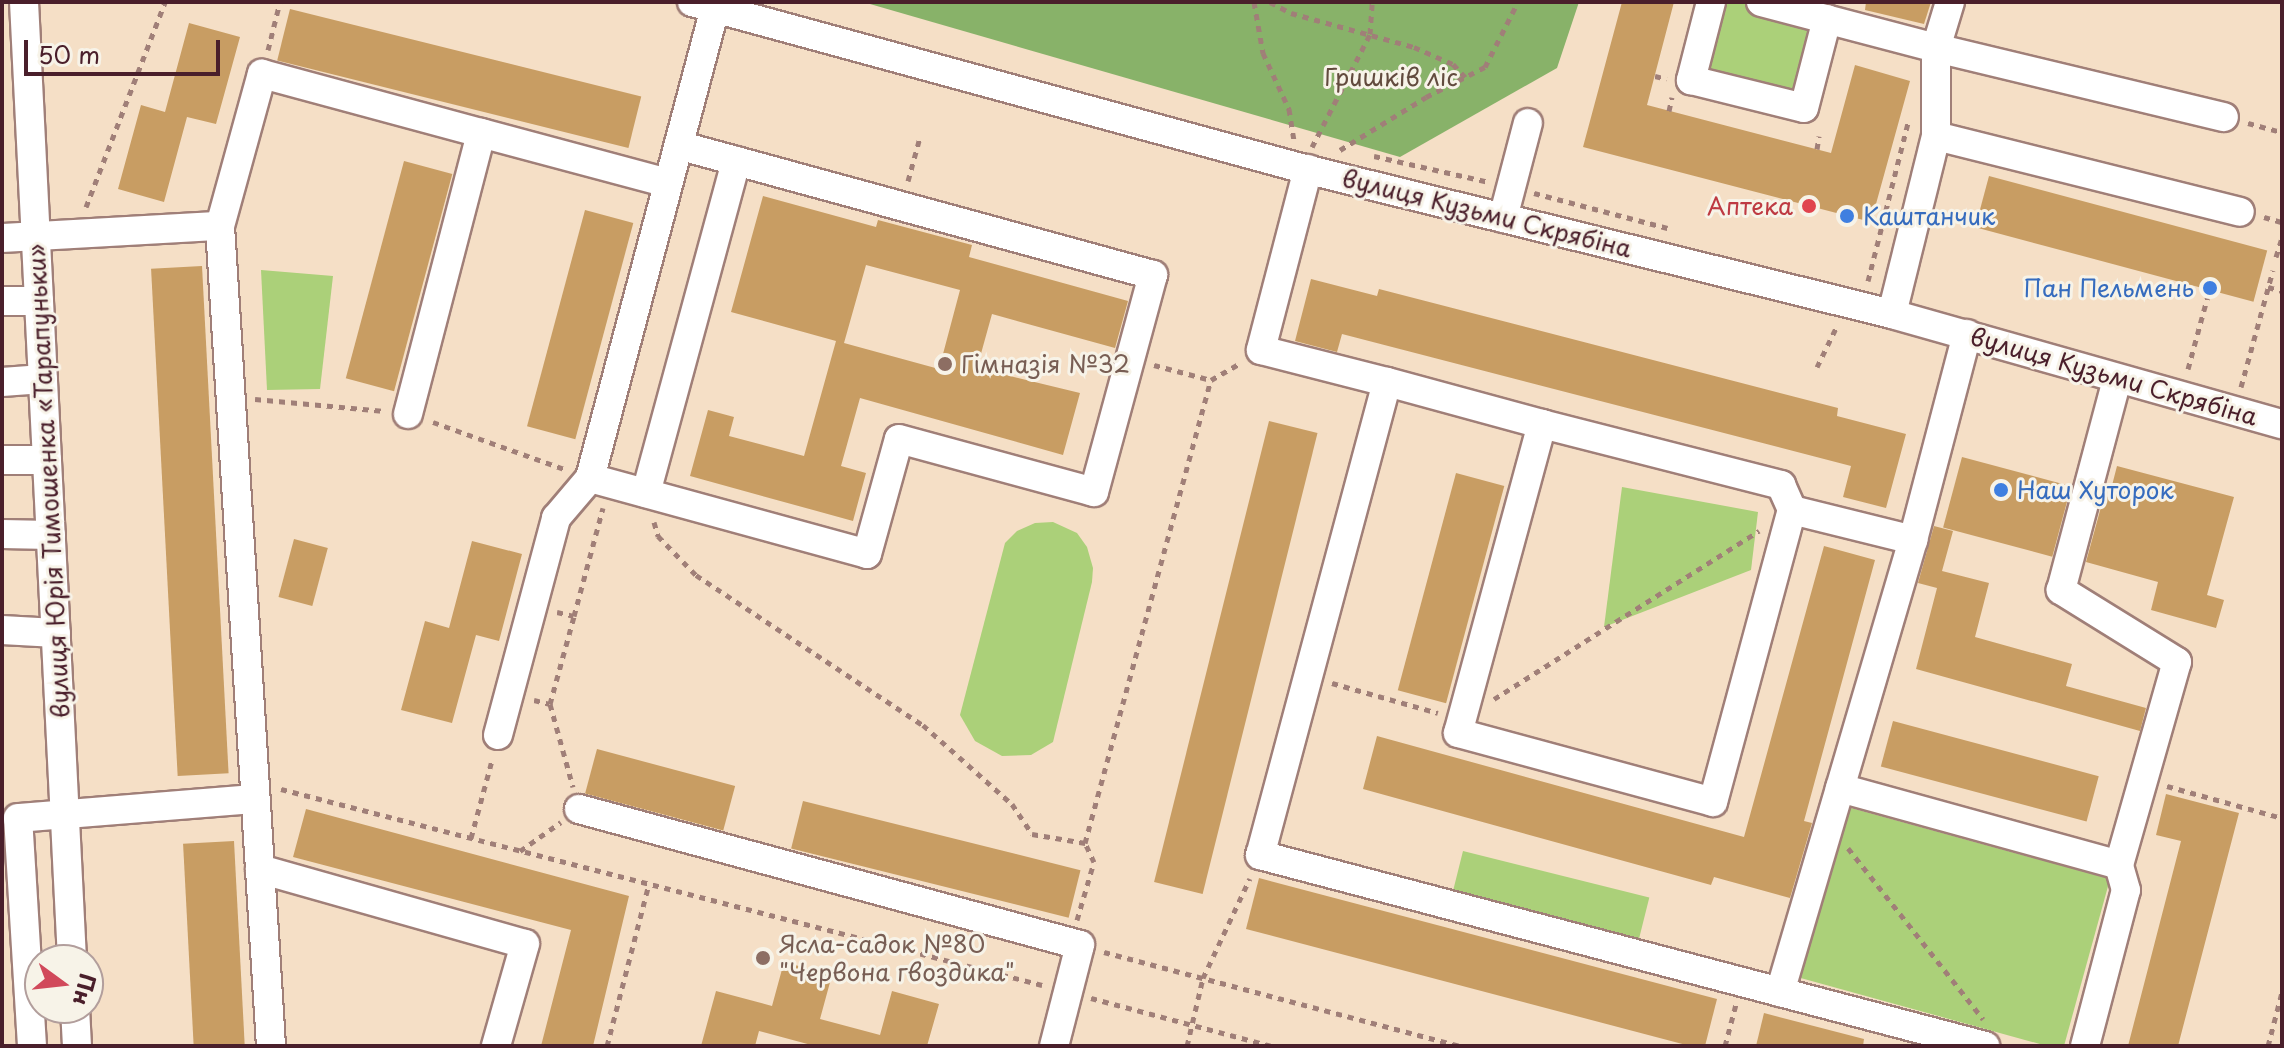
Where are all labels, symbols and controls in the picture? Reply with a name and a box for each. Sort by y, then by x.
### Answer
scale bar [28,24,224,74]
text: 50 m [38,36,100,72]
park label: Гришків ліс [1325,63,1457,91]
street label: вулиця Кузьми Скрябіна [1340,163,1634,263]
place label: Аптека [1707,192,1793,220]
marker: Аптека [1800,197,1818,215]
place label: Каштанчик [1863,202,1995,230]
marker: Каштанчик [1838,207,1856,225]
street label: вулиця Юрія Тимошенка «Тарапуньки» [21,243,75,719]
place label: Пан Пельмень [2023,274,2194,302]
marker: Пан Пельмень [2201,279,2219,297]
street label: вулиця Кузьми Скрябіна [1968,321,2260,431]
place label: Гімназія №32 [961,350,1130,378]
marker: Гімназія №32 [936,355,954,373]
place label: Наш Хуторок [2017,476,2174,504]
marker: Наш Хуторок [1992,481,2010,499]
place label: Ясла-садок №80 "Червона гвоздика" [779,930,1015,986]
north arrow [24,944,104,1024]
marker: Ясла-садок №80 "Червона гвоздика" [754,949,772,967]
text: Пн [66,970,106,1009]

